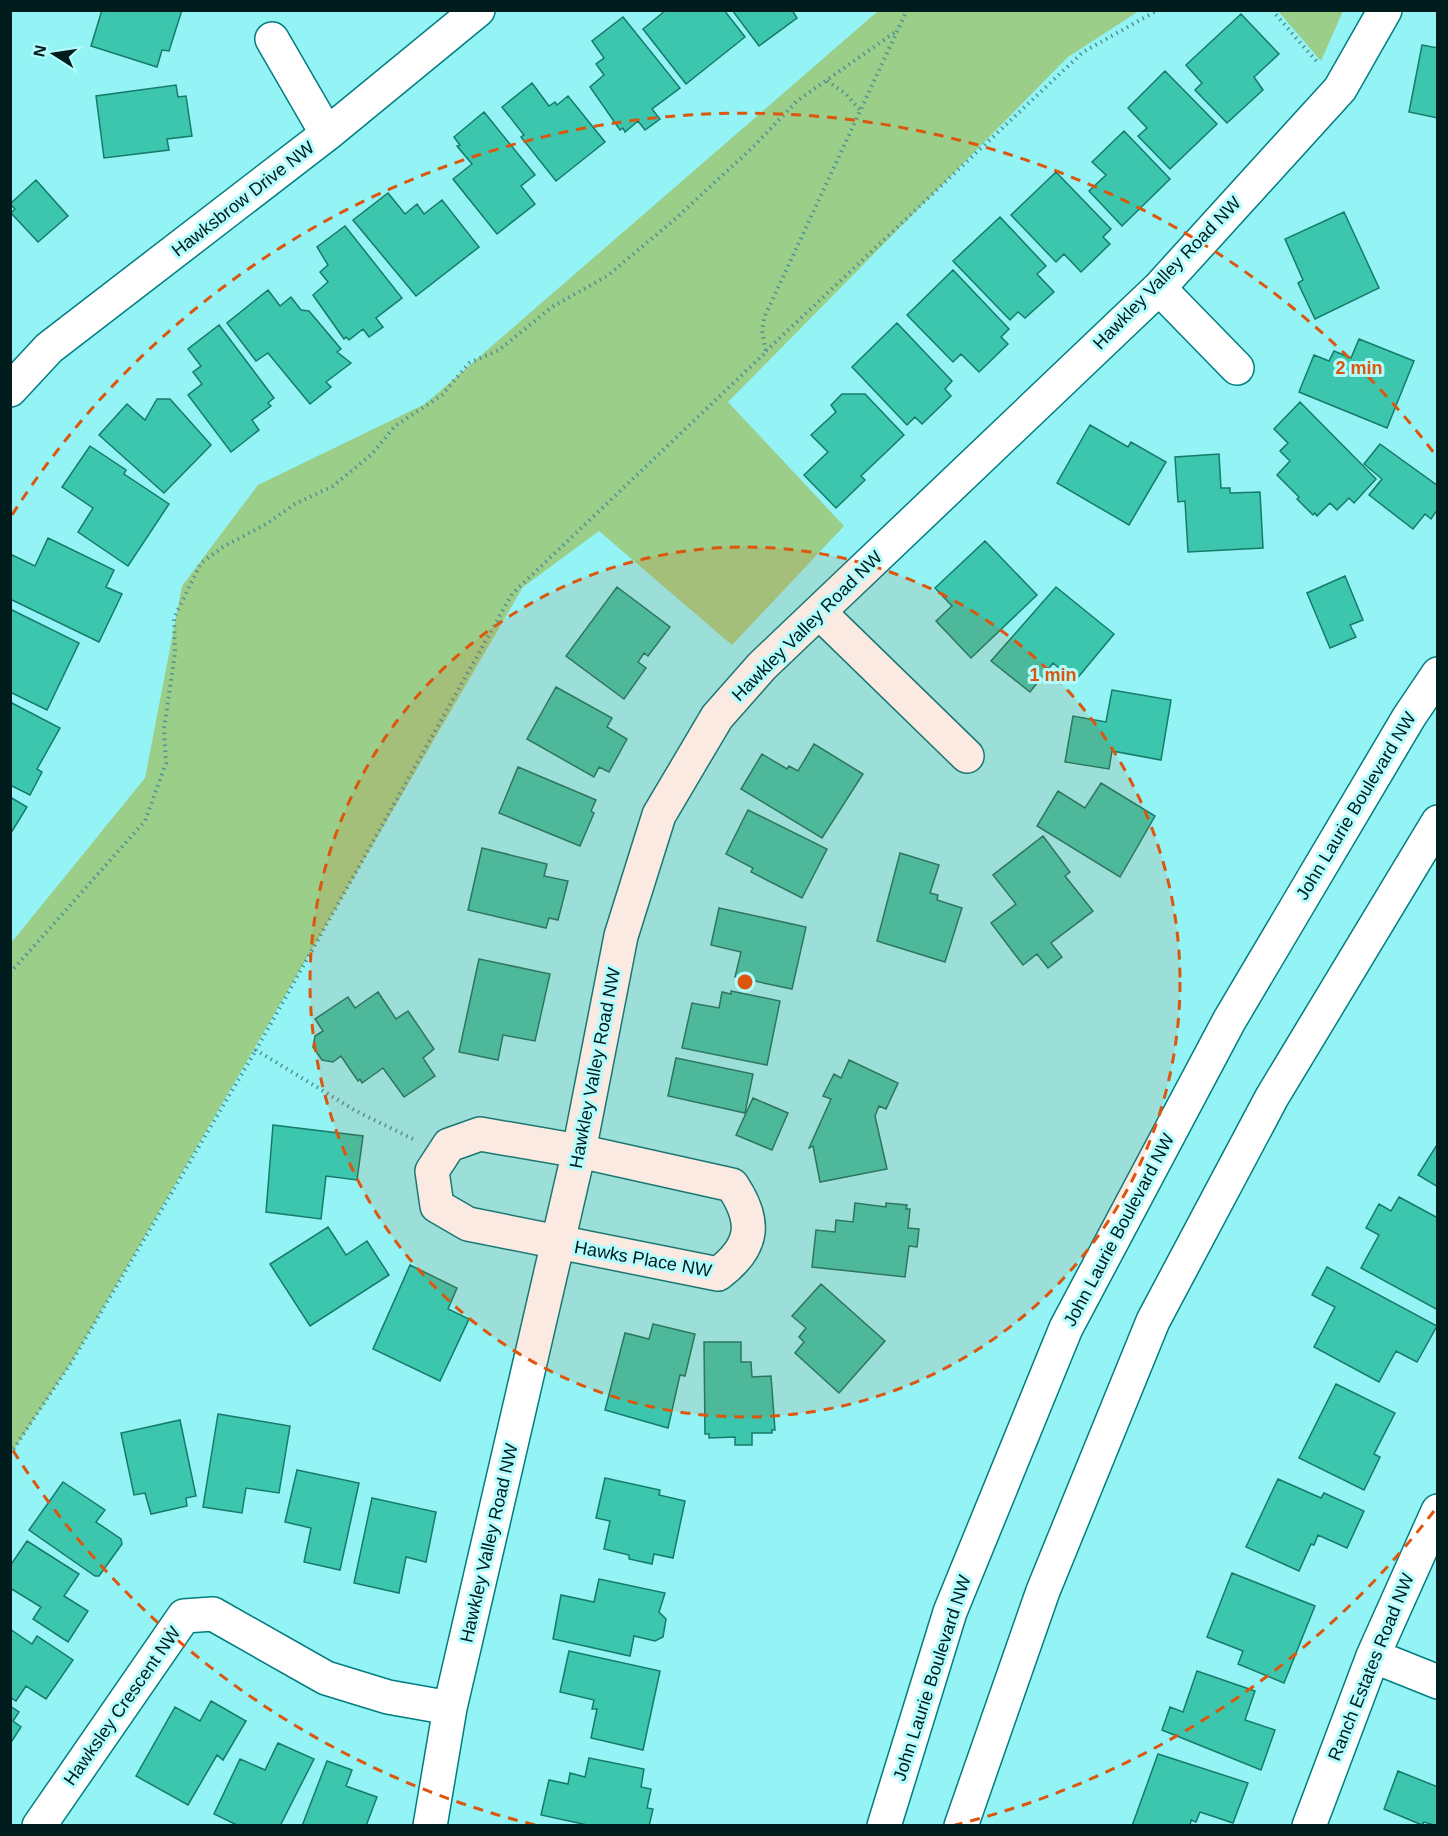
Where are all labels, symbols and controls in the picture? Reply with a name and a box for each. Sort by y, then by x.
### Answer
north arrow [24,24,84,84]
text: N [30,44,49,58]
street label: Hawksbrow Drive NW [168,137,318,261]
street label: Hawkley Valley Road NW [1089,193,1245,353]
text: 2 min [1335,358,1383,378]
street label: Hawkley Valley Road NW [728,547,886,705]
text: 1 min [1029,665,1077,685]
street label: John Laurie Boulevard NW [1292,709,1420,903]
street label: Hawkley Valley Road NW [566,966,624,1170]
centre of rings [735,972,755,992]
street label: John Laurie Boulevard NW [1060,1130,1178,1330]
street label: Hawks Place NW [573,1237,713,1281]
street label: Hawkley Valley Road NW [456,1441,522,1645]
street label: Ranch Estates Road NW [1324,1570,1418,1764]
street label: John Laurie Boulevard NW [889,1573,975,1783]
street label: Hawksley Crescent NW [60,1623,184,1789]

